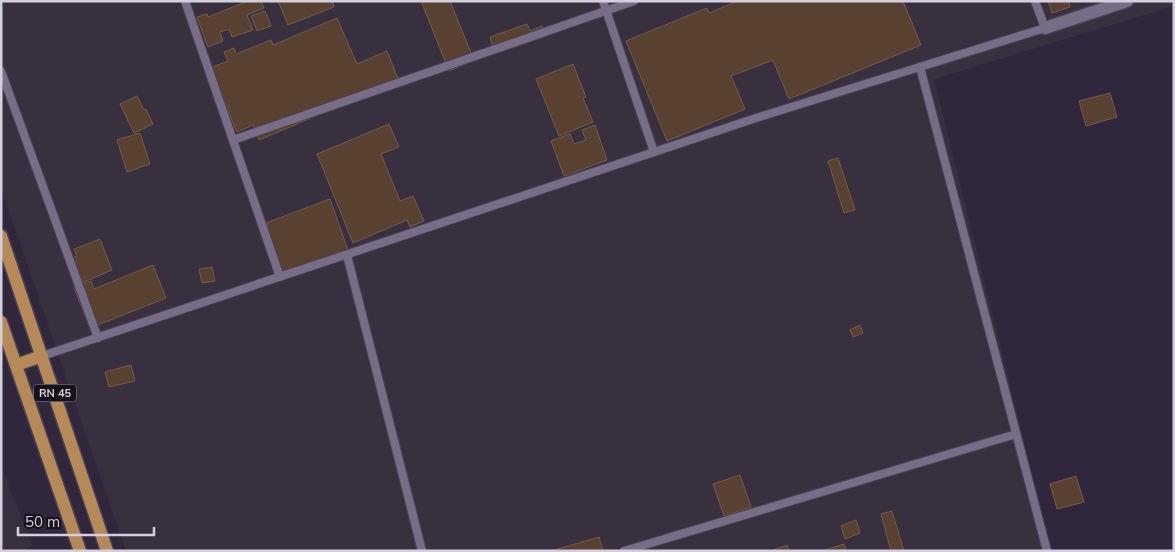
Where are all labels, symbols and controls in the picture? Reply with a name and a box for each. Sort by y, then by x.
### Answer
road number: RN 45 [34,384,76,402]
scale bar [18,504,154,536]
text: 50 m [25,512,60,531]

